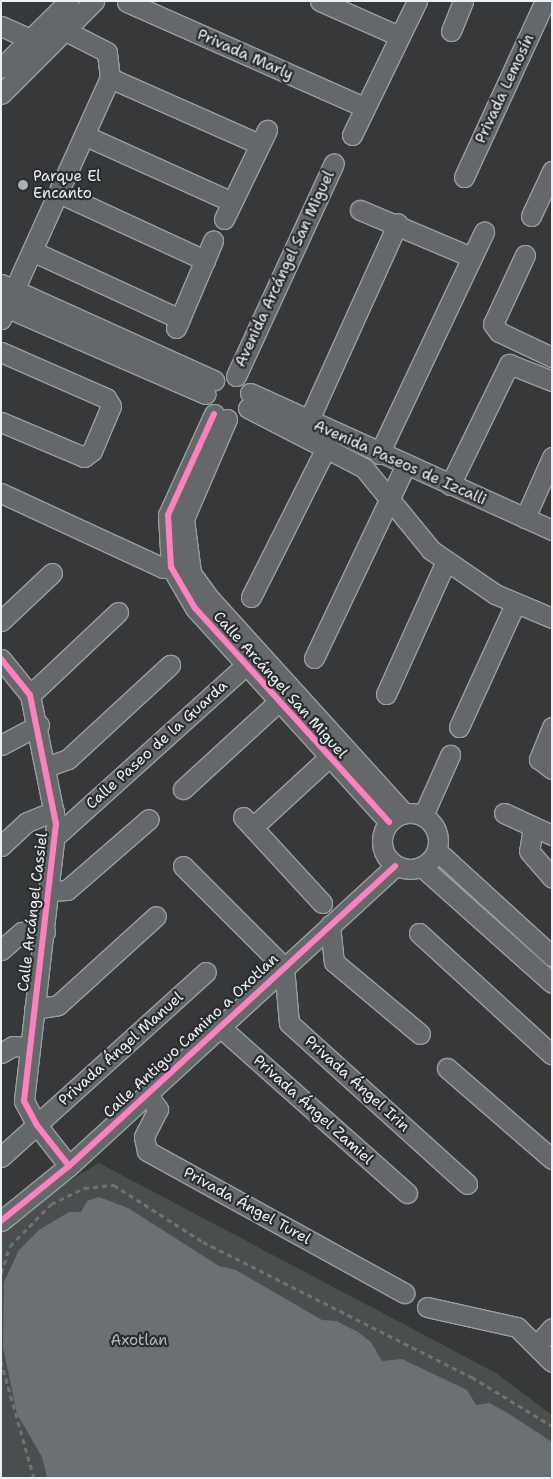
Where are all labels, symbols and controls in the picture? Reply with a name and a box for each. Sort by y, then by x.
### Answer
street label: Privada Marly [194,26,296,84]
street label: Privada Lemosín [472,32,538,146]
place label: Parque El Encanto [33,167,101,202]
street label: Avenida Arcángel San Miguel [232,168,338,370]
marker: Parque El Encanto [17,179,29,191]
street label: Avenida Paseos de Izcalli [311,417,489,509]
street label: Calle Arcángel San Miguel [209,608,351,762]
street label: Calle Paseo de la Guarda [83,677,231,813]
street label: Calle Arcángel Cassiel [14,832,52,992]
street label: Calle Antiguo Camino a Oxotlan [100,950,282,1122]
street label: Privada Ángel Manuel [55,988,187,1110]
street label: Privada Ángel Irin [301,1032,413,1136]
street label: Privada Ángel Zamiel [249,1052,377,1168]
street label: Privada Ángel Turel [180,1164,314,1248]
park label: Axotlan [111,1332,167,1350]

